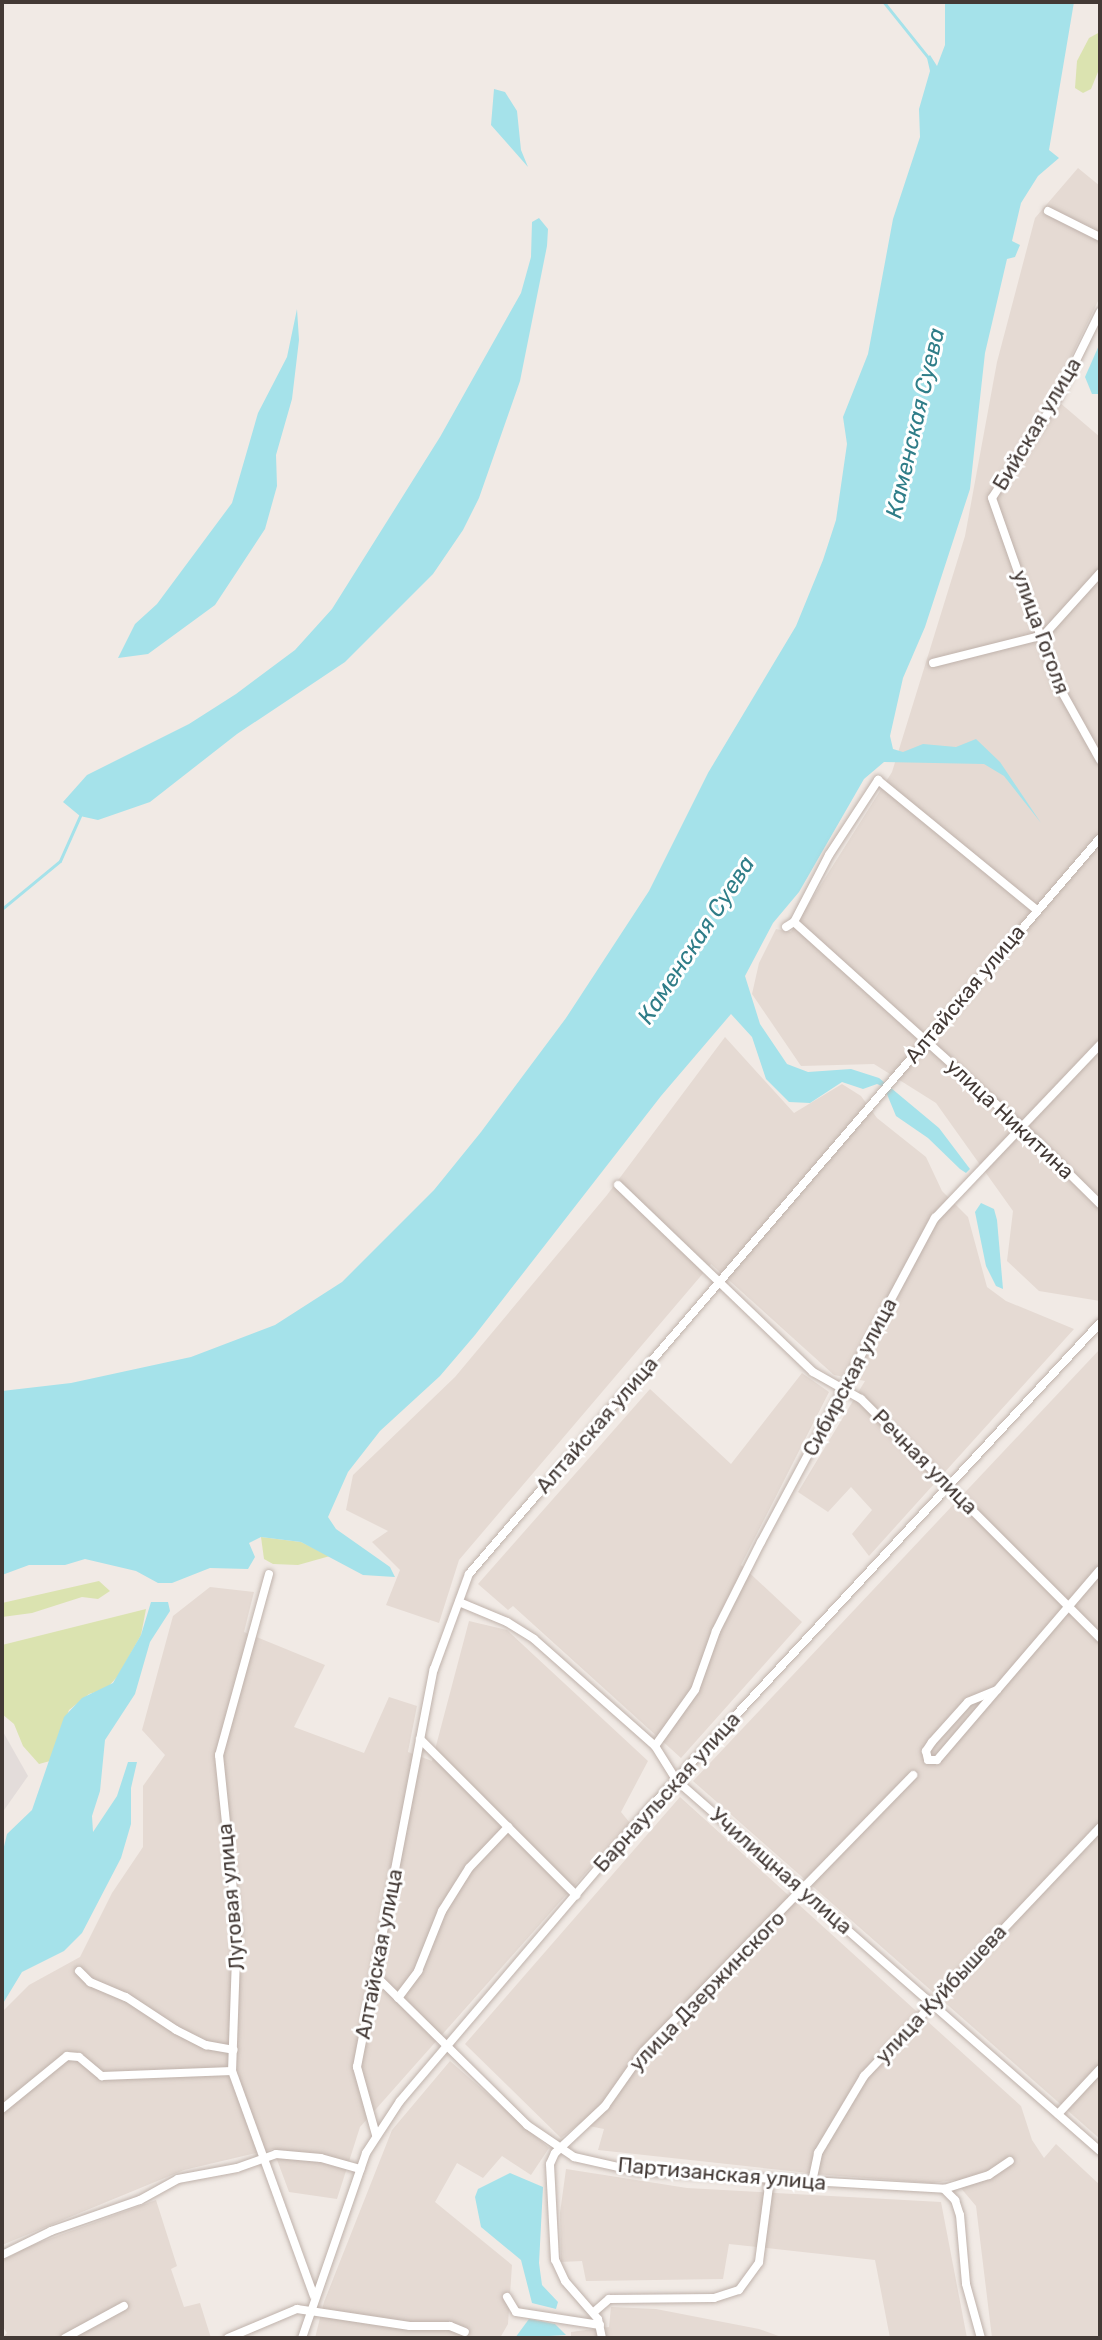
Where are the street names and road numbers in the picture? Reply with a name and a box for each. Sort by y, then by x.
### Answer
street label: Бийская улица [987,353,1087,495]
street label: улица Гоголя [1007,566,1075,698]
street label: Алтайская улица [900,920,1030,1068]
street label: улица Никитина [941,1053,1079,1185]
street label: Сибирская улица [798,1294,902,1460]
street label: Алтайская улица [531,1352,663,1498]
street label: Речная улица [867,1404,983,1520]
street label: Барнаульская улица [588,1707,746,1877]
street label: Училищная улица [705,1802,857,1940]
street label: Луговая улица [212,1822,250,1972]
street label: Алтайская улица [350,1867,408,2041]
street label: улица Дзержинского [624,1906,790,2076]
street label: улица Куйбышева [870,1919,1012,2069]
street label: Партизанская улица [617,2152,827,2196]

